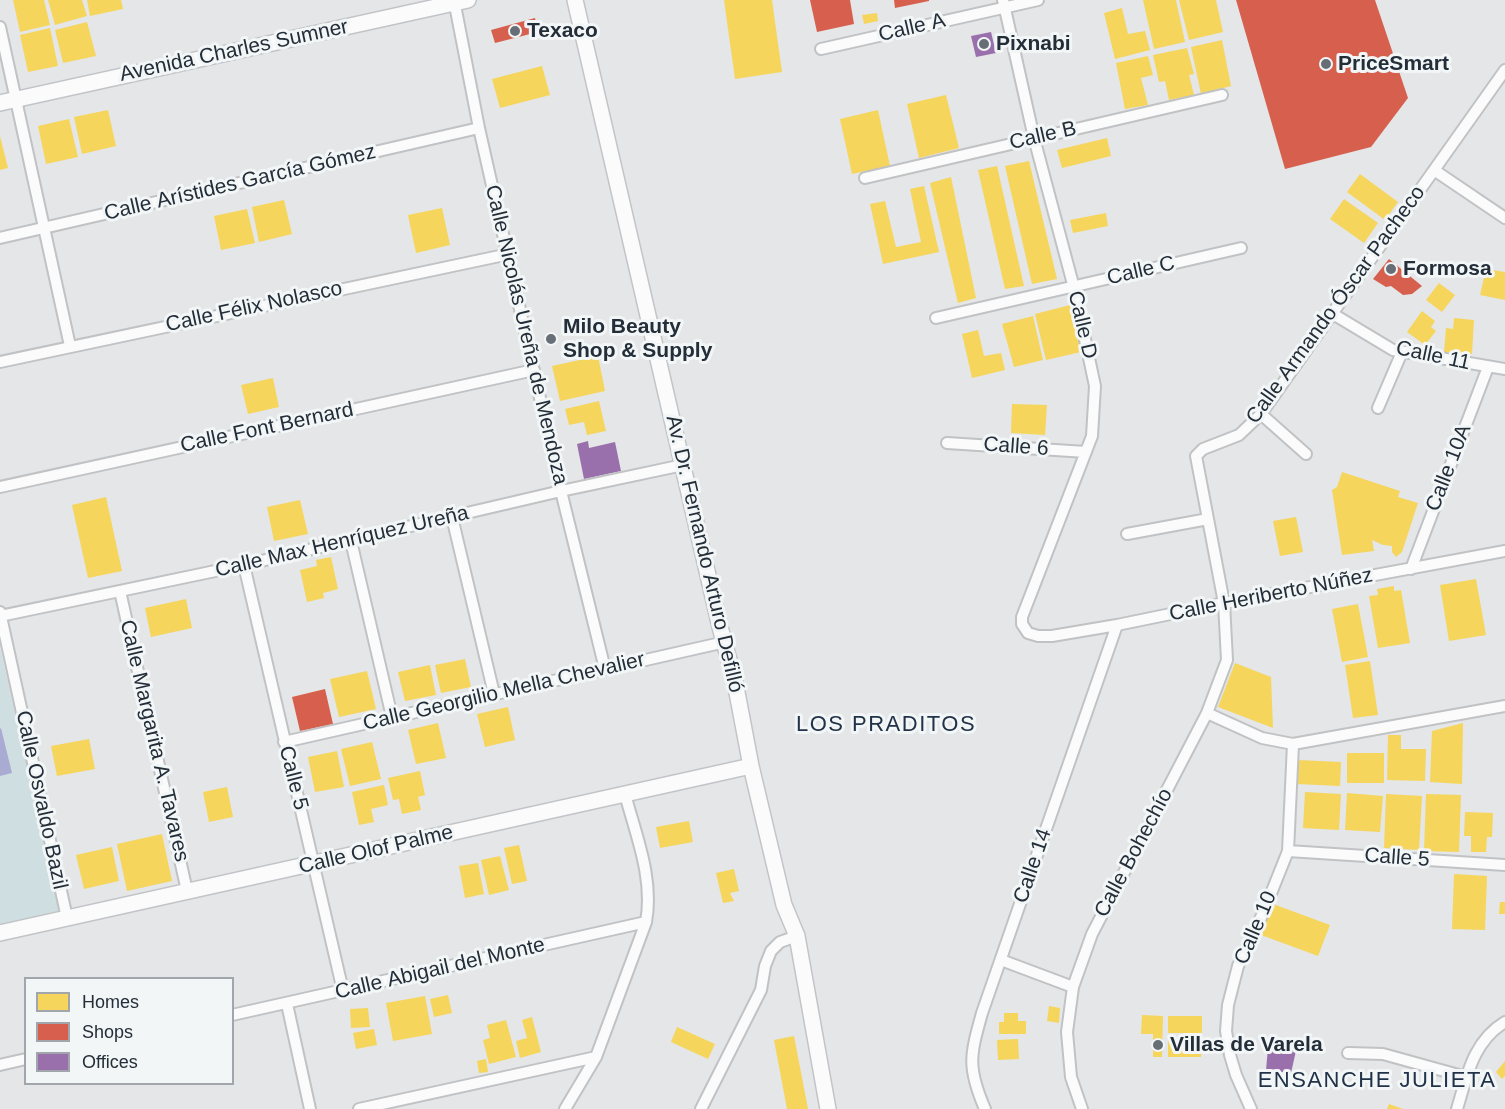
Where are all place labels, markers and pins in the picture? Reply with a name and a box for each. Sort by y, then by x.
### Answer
place label: Texaco [527,18,598,44]
marker: Texaco [508,24,522,38]
place label: Pixnabi [996,31,1071,57]
marker: Pixnabi [977,37,991,51]
place label: PriceSmart [1338,51,1449,77]
marker: PriceSmart [1319,57,1333,71]
place label: Formosa [1403,256,1492,282]
marker: Formosa [1384,262,1398,276]
place label: Milo Beauty Shop & Supply [563,314,712,364]
marker: Milo Beauty Shop & Supply [544,332,558,346]
place label: Villas de Varela [1170,1032,1323,1058]
marker: Villas de Varela [1151,1038,1165,1052]

